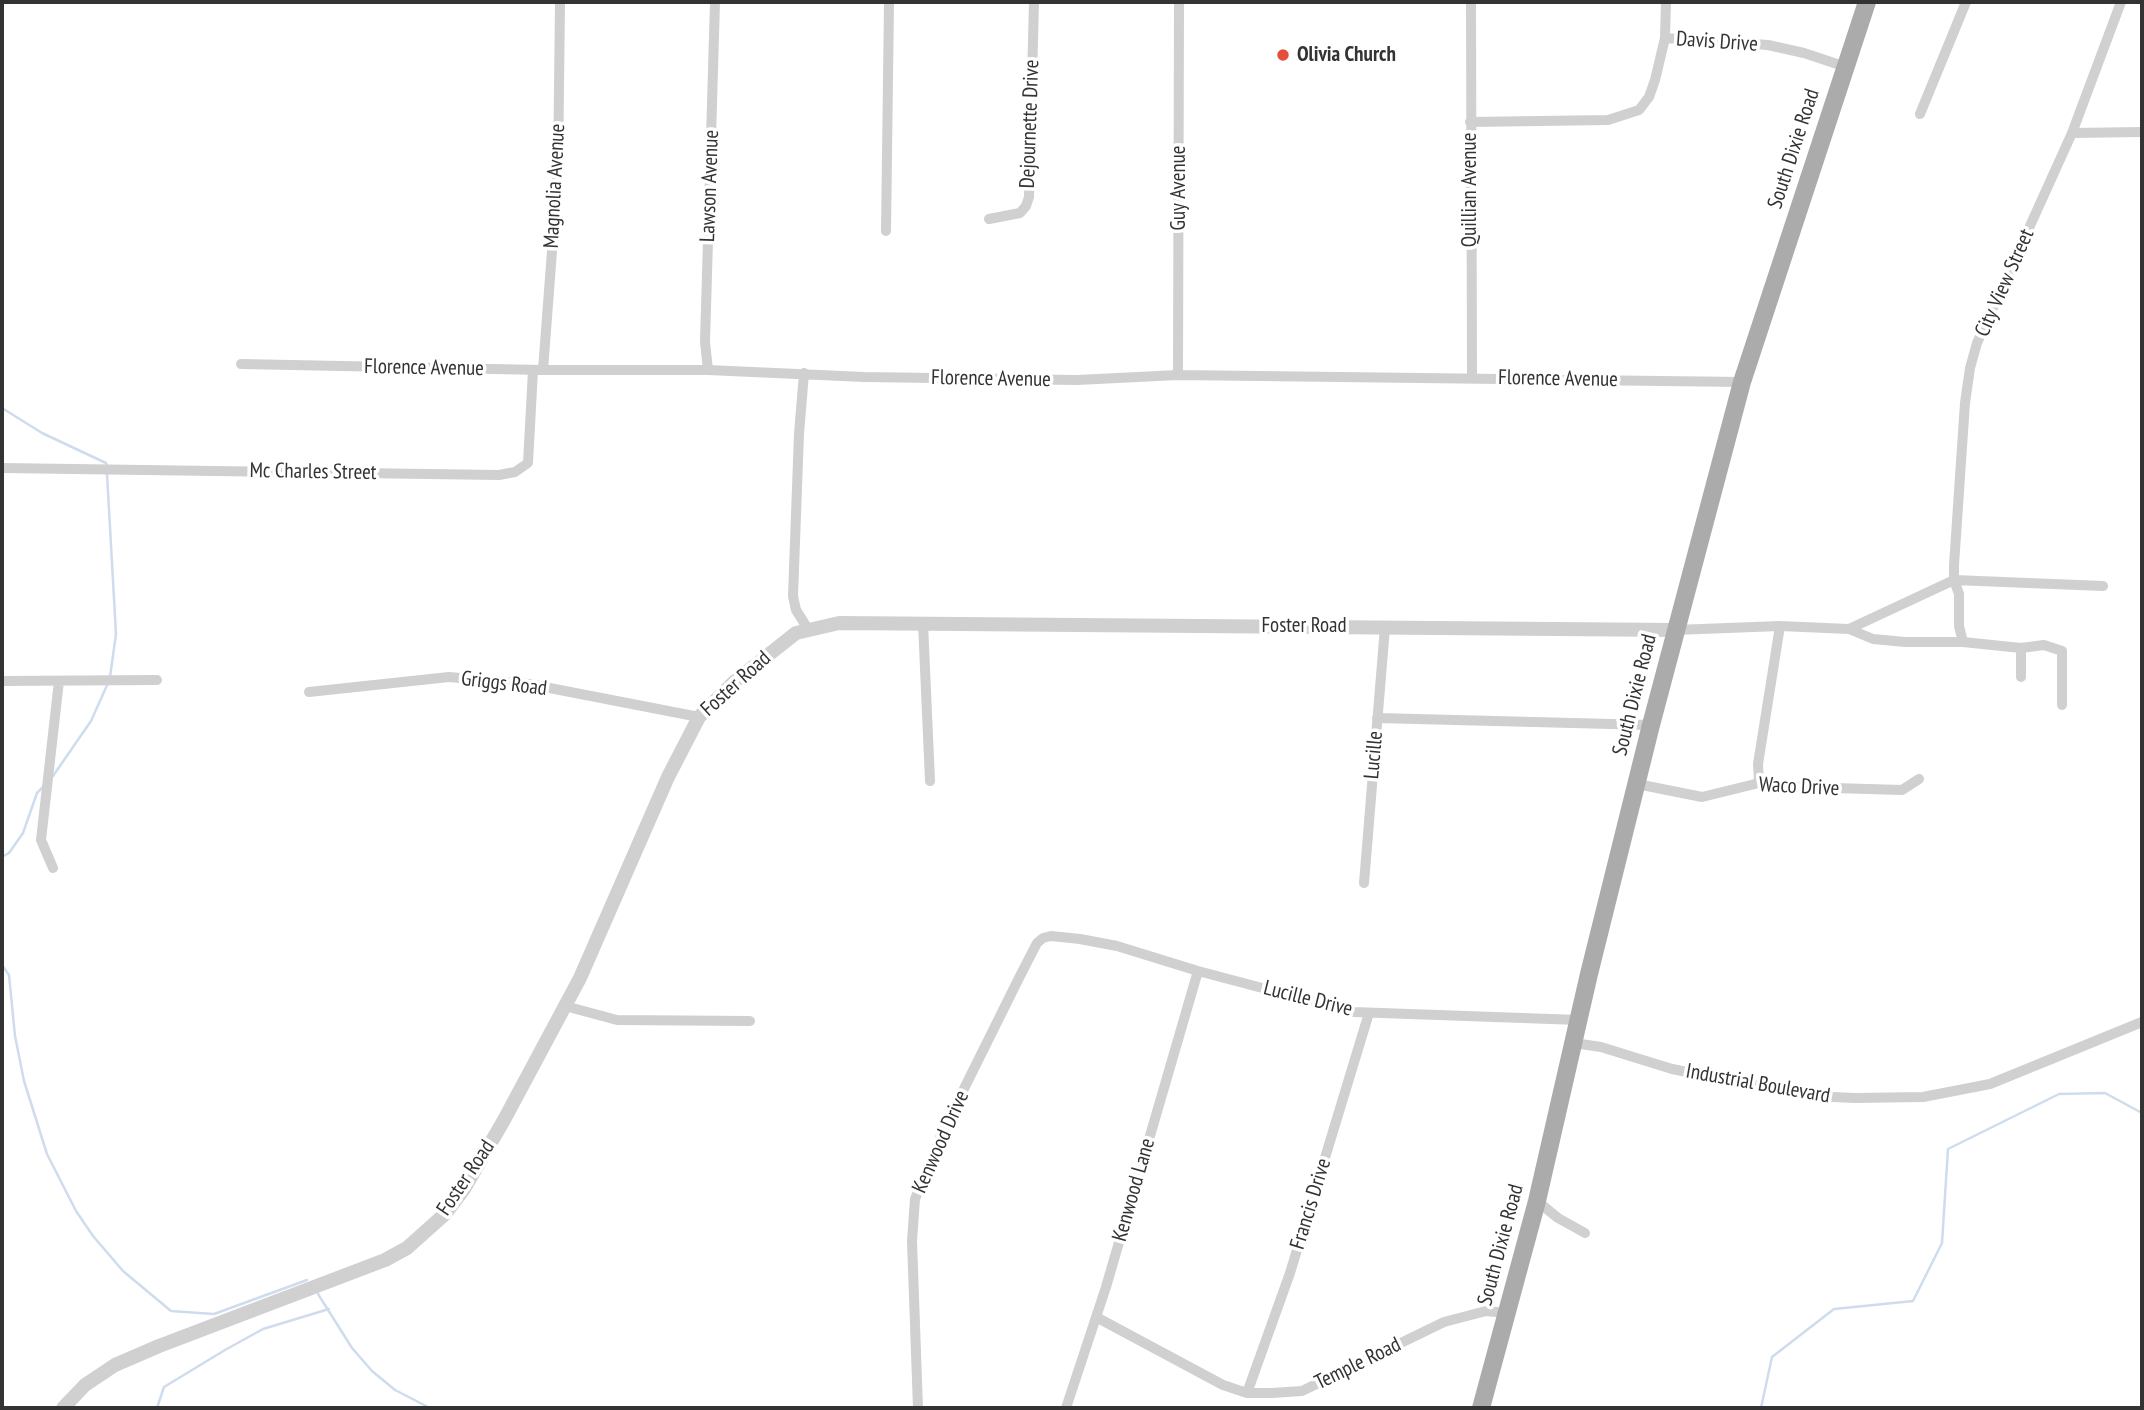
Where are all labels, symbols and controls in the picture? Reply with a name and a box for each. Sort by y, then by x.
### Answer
street label: Davis Drive [1675,27,1759,57]
place label: Olivia Church [1297,42,1396,68]
marker: Olivia Church [1275,47,1291,63]
street label: Dejournette Drive [1015,59,1045,189]
street label: South Dixie Road [1763,86,1825,212]
street label: Magnolia Avenue [539,123,571,249]
street label: Lawson Avenue [695,130,725,242]
street label: Quillian Avenue [1457,133,1483,247]
street label: Guy Avenue [1166,146,1192,230]
street label: City View Street [1970,225,2040,341]
street label: Florence Avenue [364,354,484,382]
street label: Florence Avenue [931,365,1051,393]
street label: Florence Avenue [1498,365,1618,393]
street label: Mc Charles Street [249,458,377,486]
street label: Foster Road [1261,613,1347,639]
street label: South Dixie Road [1608,632,1662,758]
street label: Foster Road [696,646,776,722]
street label: Griggs Road [460,666,548,702]
street label: Lucille [1359,730,1389,780]
street label: Waco Drive [1758,772,1840,802]
street label: Lucille Drive [1261,976,1355,1022]
street label: Industrial Boulevard [1684,1059,1832,1109]
street label: Kenwood Drive [907,1087,975,1197]
street label: Foster Road [432,1136,500,1220]
street label: Kenwood Lane [1107,1136,1161,1244]
street label: Francis Drive [1285,1155,1337,1253]
street label: South Dixie Road [1473,1182,1529,1308]
street label: Temple Road [1311,1332,1405,1396]

